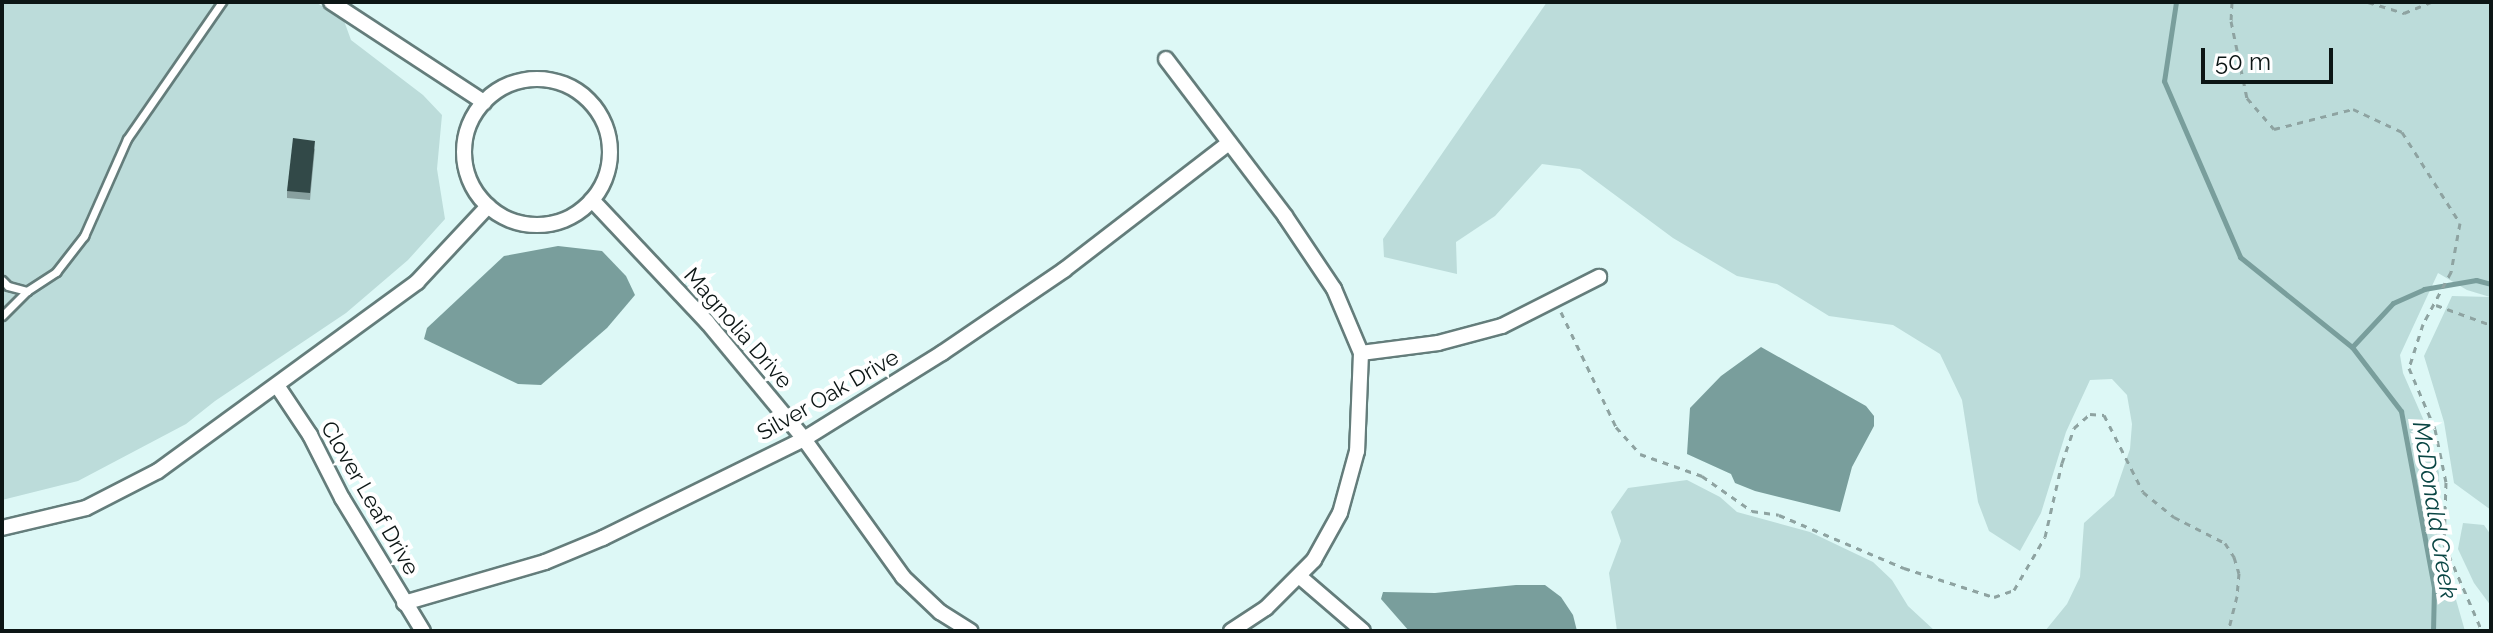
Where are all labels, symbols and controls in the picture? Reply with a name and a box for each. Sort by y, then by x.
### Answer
scale bar [2205,32,2337,82]
text: 50 m [2215,47,2271,76]
street label: Magnolia Drive [678,262,798,394]
street label: Silver Oak Drive [752,344,904,446]
street label: Clover Leaf Drive [315,416,425,580]
water label: McDonald Creek [2407,419,2463,601]

